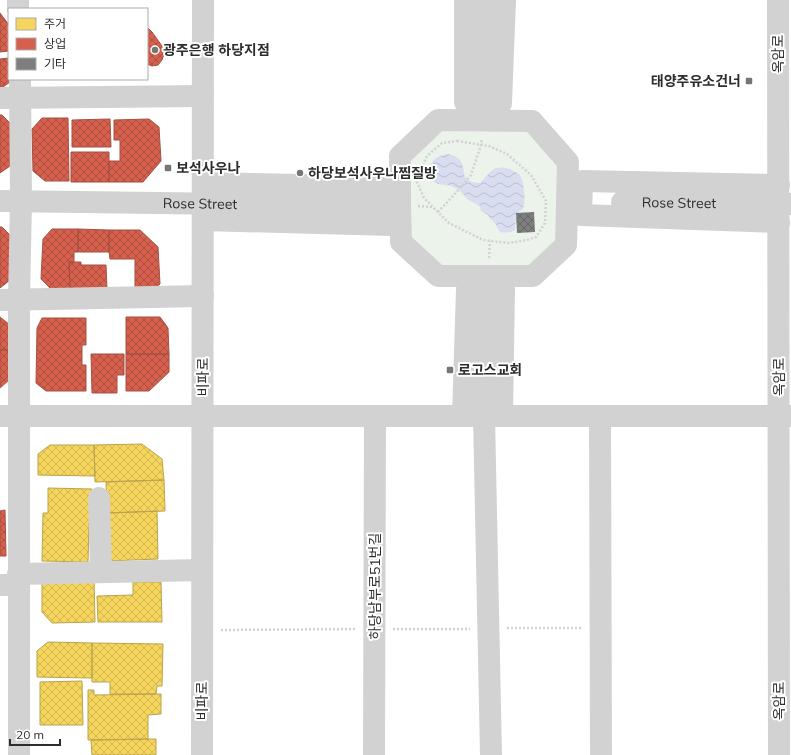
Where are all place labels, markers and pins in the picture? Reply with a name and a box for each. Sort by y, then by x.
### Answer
place label: 광주은행 하당지점 [163,41,270,59]
marker: 광주은행 하당지점 [150,45,160,55]
place label: 태양주유소건너 [651,72,741,90]
marker: 태양주유소건너 [744,76,754,86]
place label: 보석사우나 [176,159,241,177]
marker: 보석사우나 [163,163,173,173]
place label: 하당보석사우나찜질방 [308,164,437,182]
marker: 하당보석사우나찜질방 [295,168,305,178]
place label: 로고스교회 [458,361,522,379]
marker: 로고스교회 [445,365,455,375]

